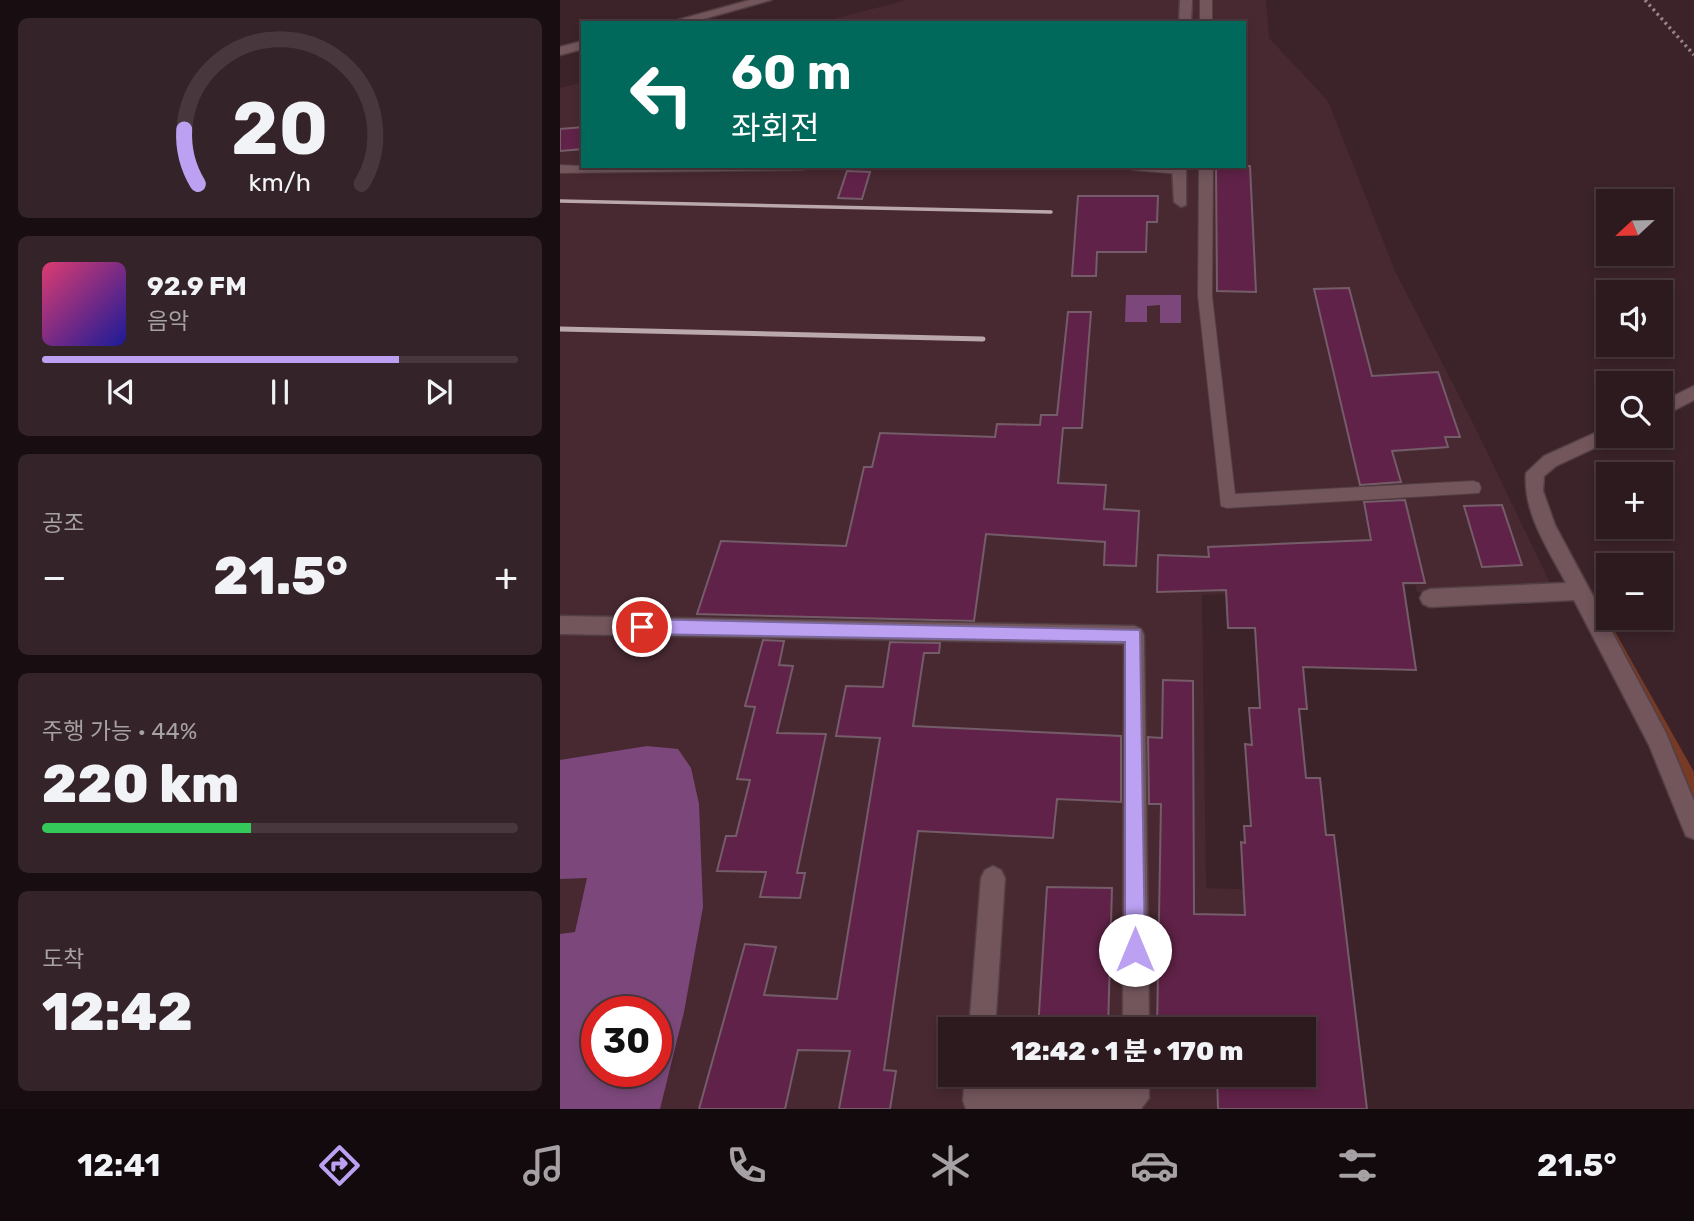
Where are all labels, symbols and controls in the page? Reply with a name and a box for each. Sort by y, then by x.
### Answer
text: 60 m [731,43,852,101]
icon: left [616,49,707,140]
text: 20 [232,86,328,172]
text: 좌회전 [731,109,819,147]
text: km/h [249,168,311,197]
north arrow [1596,189,1673,266]
map controls [1596,189,1673,630]
text: 92.9 FM [147,271,247,302]
button: sound [1596,280,1673,357]
text: 음악 [147,307,189,335]
button: search [1596,371,1673,448]
icon: previous [102,373,140,411]
icon: pause [261,373,299,411]
icon: next [420,373,458,411]
button: + [1596,462,1673,539]
text: 공조 [42,509,84,537]
text: 21.5° [213,545,348,607]
button: − [1596,553,1673,630]
text: − [42,554,67,600]
text: + [494,554,518,600]
pin [612,597,672,657]
icon: arrive [623,608,661,646]
text: 주행 가능 · 44% [42,717,197,745]
text: 220 km [42,753,239,815]
position arrow [1098,913,1172,987]
text: 도착 [42,945,84,973]
text: 12:42 [42,981,193,1043]
speed limit sign: 30 [581,996,672,1087]
text: 12:42 · 1 분 · 170 m [1011,1036,1243,1067]
icon: directions [315,1141,364,1190]
icon: music [519,1141,568,1190]
icon: phone [722,1141,771,1190]
icon: climate [926,1141,975,1190]
icon: car [1130,1141,1179,1190]
icon: filters [1333,1141,1382,1190]
text: 12:41 [77,1146,160,1184]
text: 21.5° [1537,1146,1617,1184]

